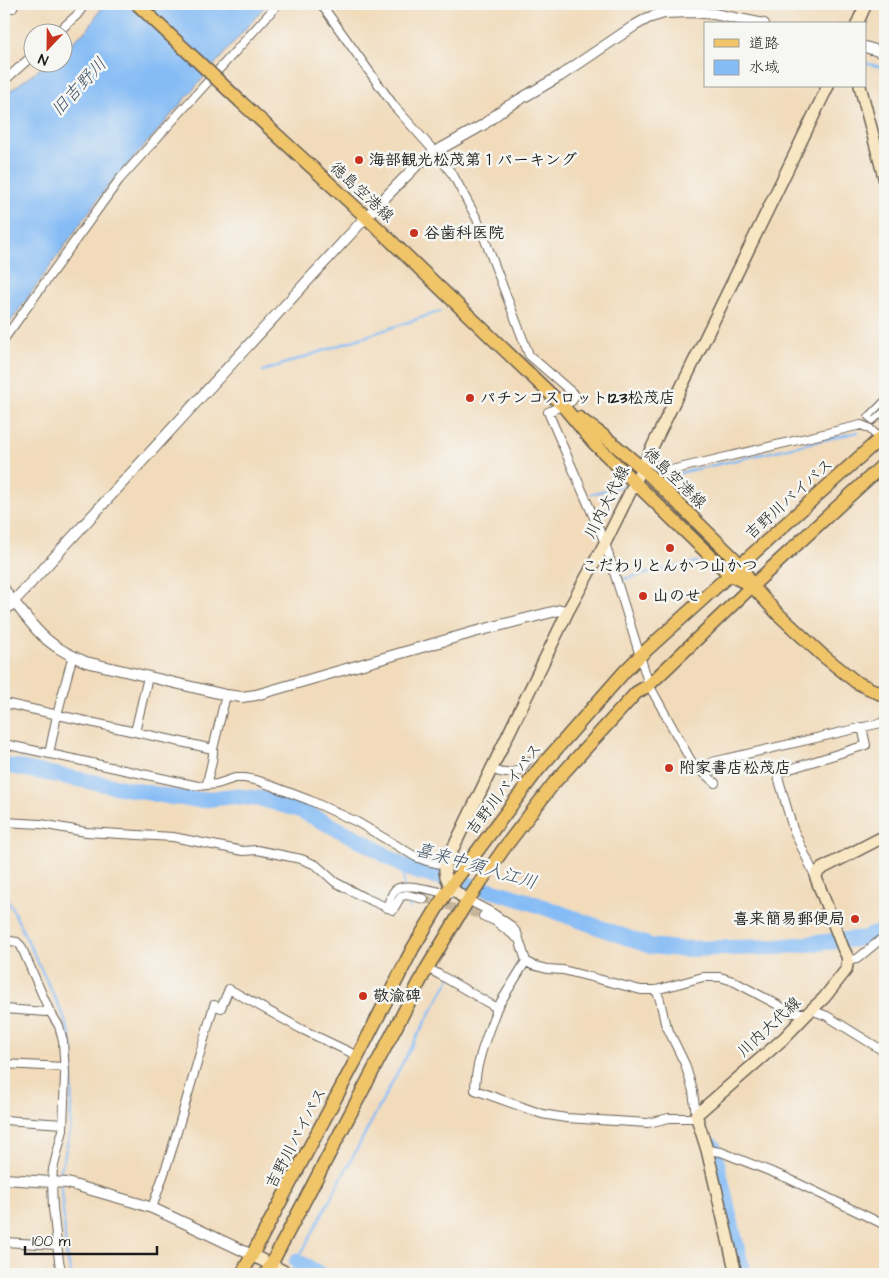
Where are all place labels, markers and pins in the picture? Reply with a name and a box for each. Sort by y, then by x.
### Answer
place label: 海部観光松茂第１パーキング [369,149,577,171]
marker: 海部観光松茂第１パーキング [353,154,365,166]
place label: 谷歯科医院 [424,222,504,244]
marker: 谷歯科医院 [408,227,420,239]
place label: パチンコスロット123松茂店 [480,387,675,409]
marker: パチンコスロット123松茂店 [464,392,476,404]
marker: こだわりとんかつ山かつ [664,542,676,554]
place label: こだわりとんかつ山かつ [582,555,758,577]
place label: 山のせ [653,585,701,607]
marker: 山のせ [637,590,649,602]
place label: 附家書店松茂店 [679,757,791,779]
marker: 附家書店松茂店 [663,762,675,774]
place label: 喜来簡易郵便局 [733,908,845,930]
marker: 喜来簡易郵便局 [849,913,861,925]
place label: 敬渝碑 [373,985,421,1007]
marker: 敬渝碑 [357,990,369,1002]

